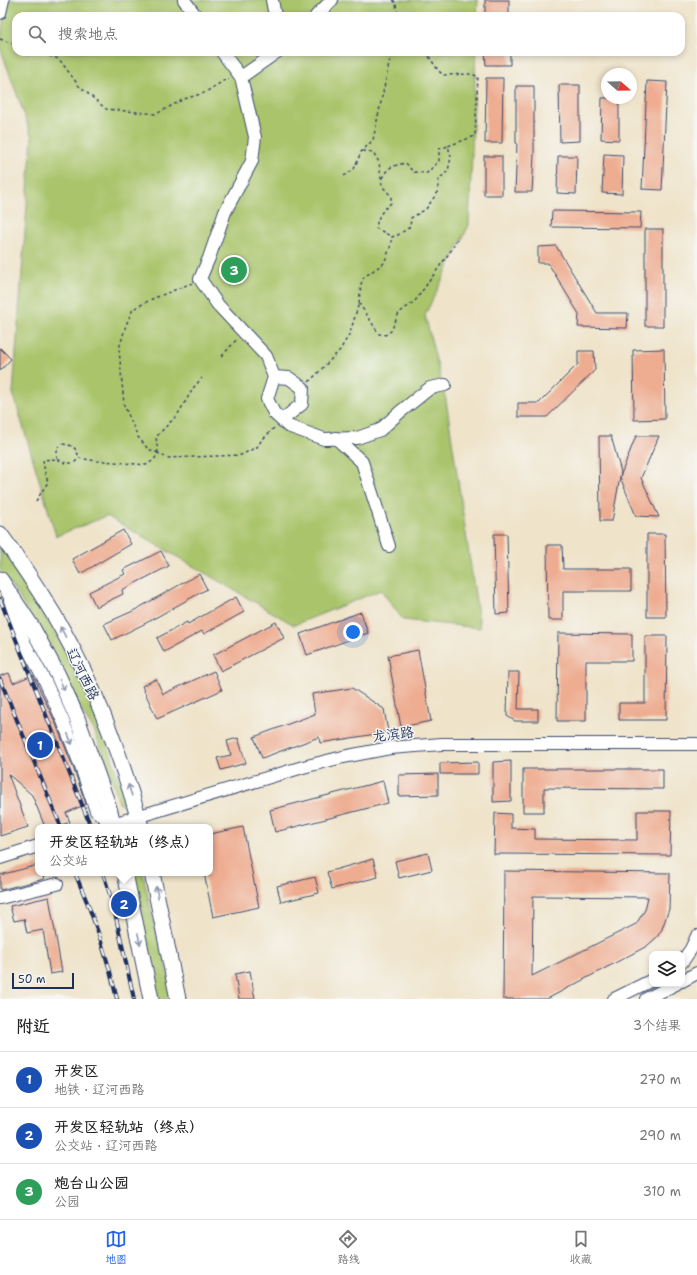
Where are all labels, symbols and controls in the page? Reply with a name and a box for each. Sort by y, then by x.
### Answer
search box [12,12,685,56]
icon: search [26,23,48,45]
text: 搜索地点 [58,24,118,44]
north arrow [601,68,637,104]
pin: 3 [221,255,247,285]
your location [343,622,363,642]
one-way arrow [58,626,66,638]
street label: 辽河西路 [63,645,103,703]
one-way arrow [59,678,66,690]
street label: 龙滨路 [371,723,415,745]
pin: 1 [27,730,53,760]
one-way arrow [66,733,74,745]
one-way arrow [126,783,133,796]
popup [35,824,213,876]
text: 开发区轻轨站（终点） [49,832,199,852]
text: 公交站 [49,852,88,869]
one-way arrow [152,886,160,899]
pin: 2 [111,889,137,919]
one-way arrow [135,932,143,945]
map controls [649,951,685,987]
button: layers [649,951,685,987]
scale bar [12,971,74,990]
text: 50 m [18,972,46,987]
text: 附近 [16,1015,50,1037]
text: 3个结果 [633,1017,681,1034]
text: 开发区 [54,1061,99,1081]
text: 1 [26,1071,32,1088]
text: 270 m [639,1071,681,1088]
text: 地铁 · 辽河西路 [54,1081,145,1098]
text: 开发区轻轨站（终点） [54,1117,204,1137]
text: 2 [24,1127,34,1144]
text: 290 m [639,1127,681,1144]
text: 公交站 · 辽河西路 [54,1137,158,1154]
text: 炮台山公园 [54,1173,129,1193]
text: 3 [24,1183,34,1200]
text: 310 m [643,1183,681,1200]
text: 公园 [54,1193,80,1210]
tab: 地图 [105,1228,127,1267]
tab: 路线 [337,1228,359,1267]
tab: 收藏 [570,1228,592,1267]

